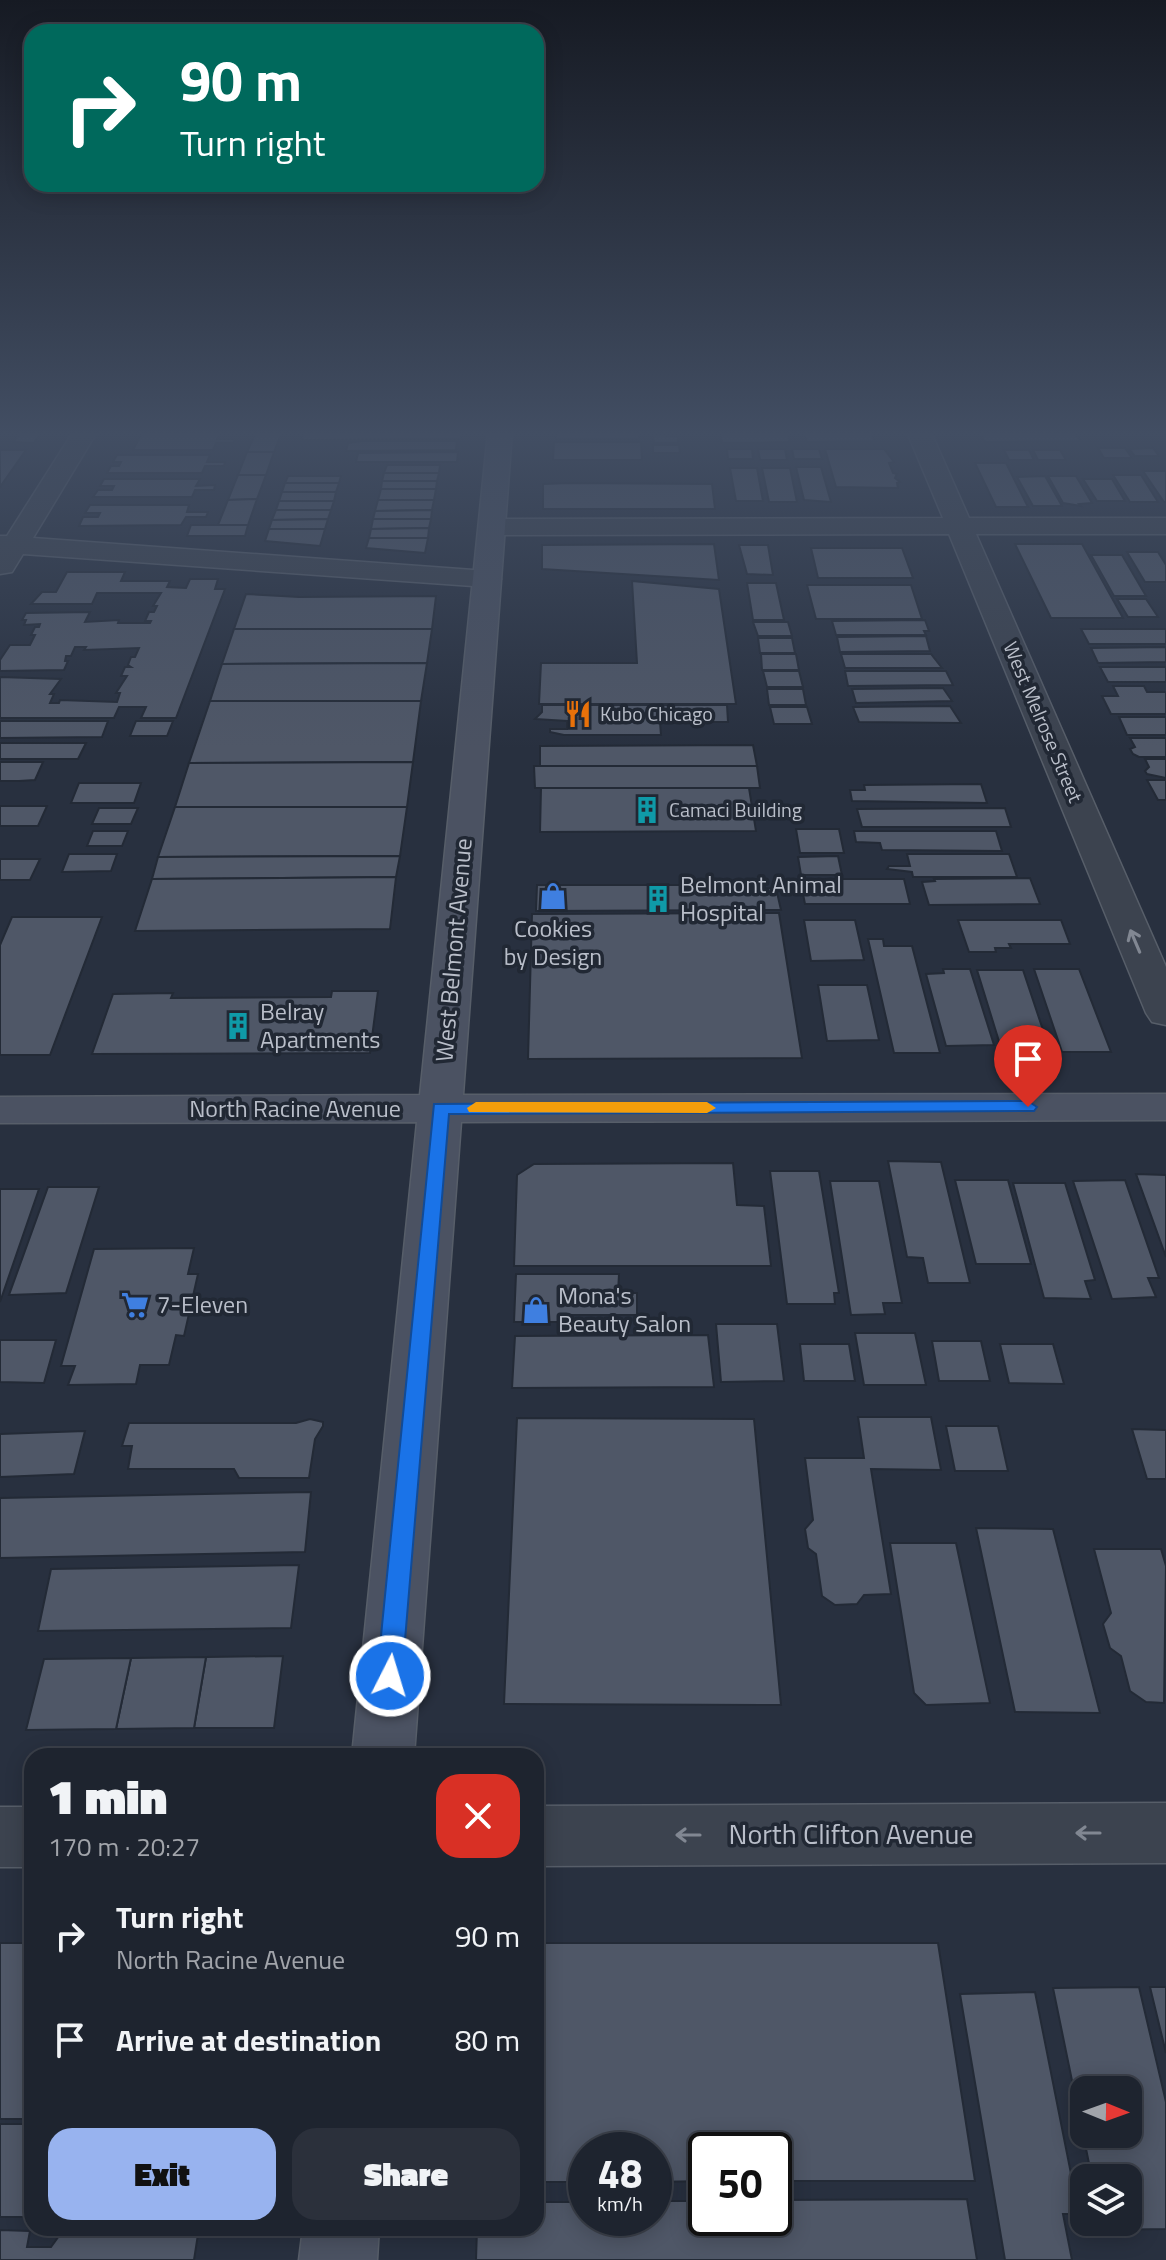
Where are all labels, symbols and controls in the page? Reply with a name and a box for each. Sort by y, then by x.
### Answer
text: 90 m [180,38,302,123]
icon: right [48,56,152,160]
text: Turn right [180,115,325,170]
street label: West Melrose Street [996,636,1091,807]
place label: Kubo Chicago [600,698,713,729]
restaurant icon: Kubo Chicago [563,699,593,729]
place label: Camaci Building [669,794,802,825]
building icon: Camaci Building [632,795,662,825]
street label: West Belmont Avenue [425,836,481,1063]
place label: Belmont Animal Hospital [680,866,842,930]
shop icon: Cookies by Design [538,881,568,911]
building icon: Belmont Animal Hospital [643,884,673,914]
place label: Cookies by Design [504,910,602,974]
one-way arrow [1127,929,1142,954]
place label: Belray Apartments [260,993,380,1057]
building icon: Belray Apartments [223,1011,253,1041]
pin [994,1025,1062,1107]
icon: arrive [1006,1037,1050,1081]
street label: North Racine Avenue [189,1090,401,1126]
place label: Mona's Beauty Salon [558,1277,691,1341]
place label: 7-Eleven [157,1286,248,1322]
supermarket icon: 7-Eleven [120,1290,150,1320]
shop icon: Mona's Beauty Salon [521,1295,551,1325]
position arrow [348,1634,432,1718]
text: 1 min [48,1760,167,1833]
button: close [436,1774,520,1858]
street label: North Clifton Avenue [729,1812,973,1855]
one-way arrow [1075,1825,1102,1841]
text: 170 m · 20:27 [48,1827,200,1866]
one-way arrow [675,1827,702,1843]
text: Turn right [116,1894,244,1940]
text: 90 m [455,1913,520,1959]
icon: right [48,1914,92,1958]
text: North Racine Avenue [116,1940,345,1979]
text: Arrive at destination [116,2017,381,2063]
text: 80 m [455,2017,520,2063]
icon: arrive [48,2018,92,2062]
north arrow [1070,2076,1142,2148]
map controls [1070,2076,1142,2236]
button: Exit [48,2128,276,2220]
button: Share [292,2128,520,2220]
speed limit sign: 50 [688,2132,792,2236]
text: 48 [598,2143,642,2204]
button: layers [1070,2164,1142,2236]
text: km/h [597,2188,643,2219]

